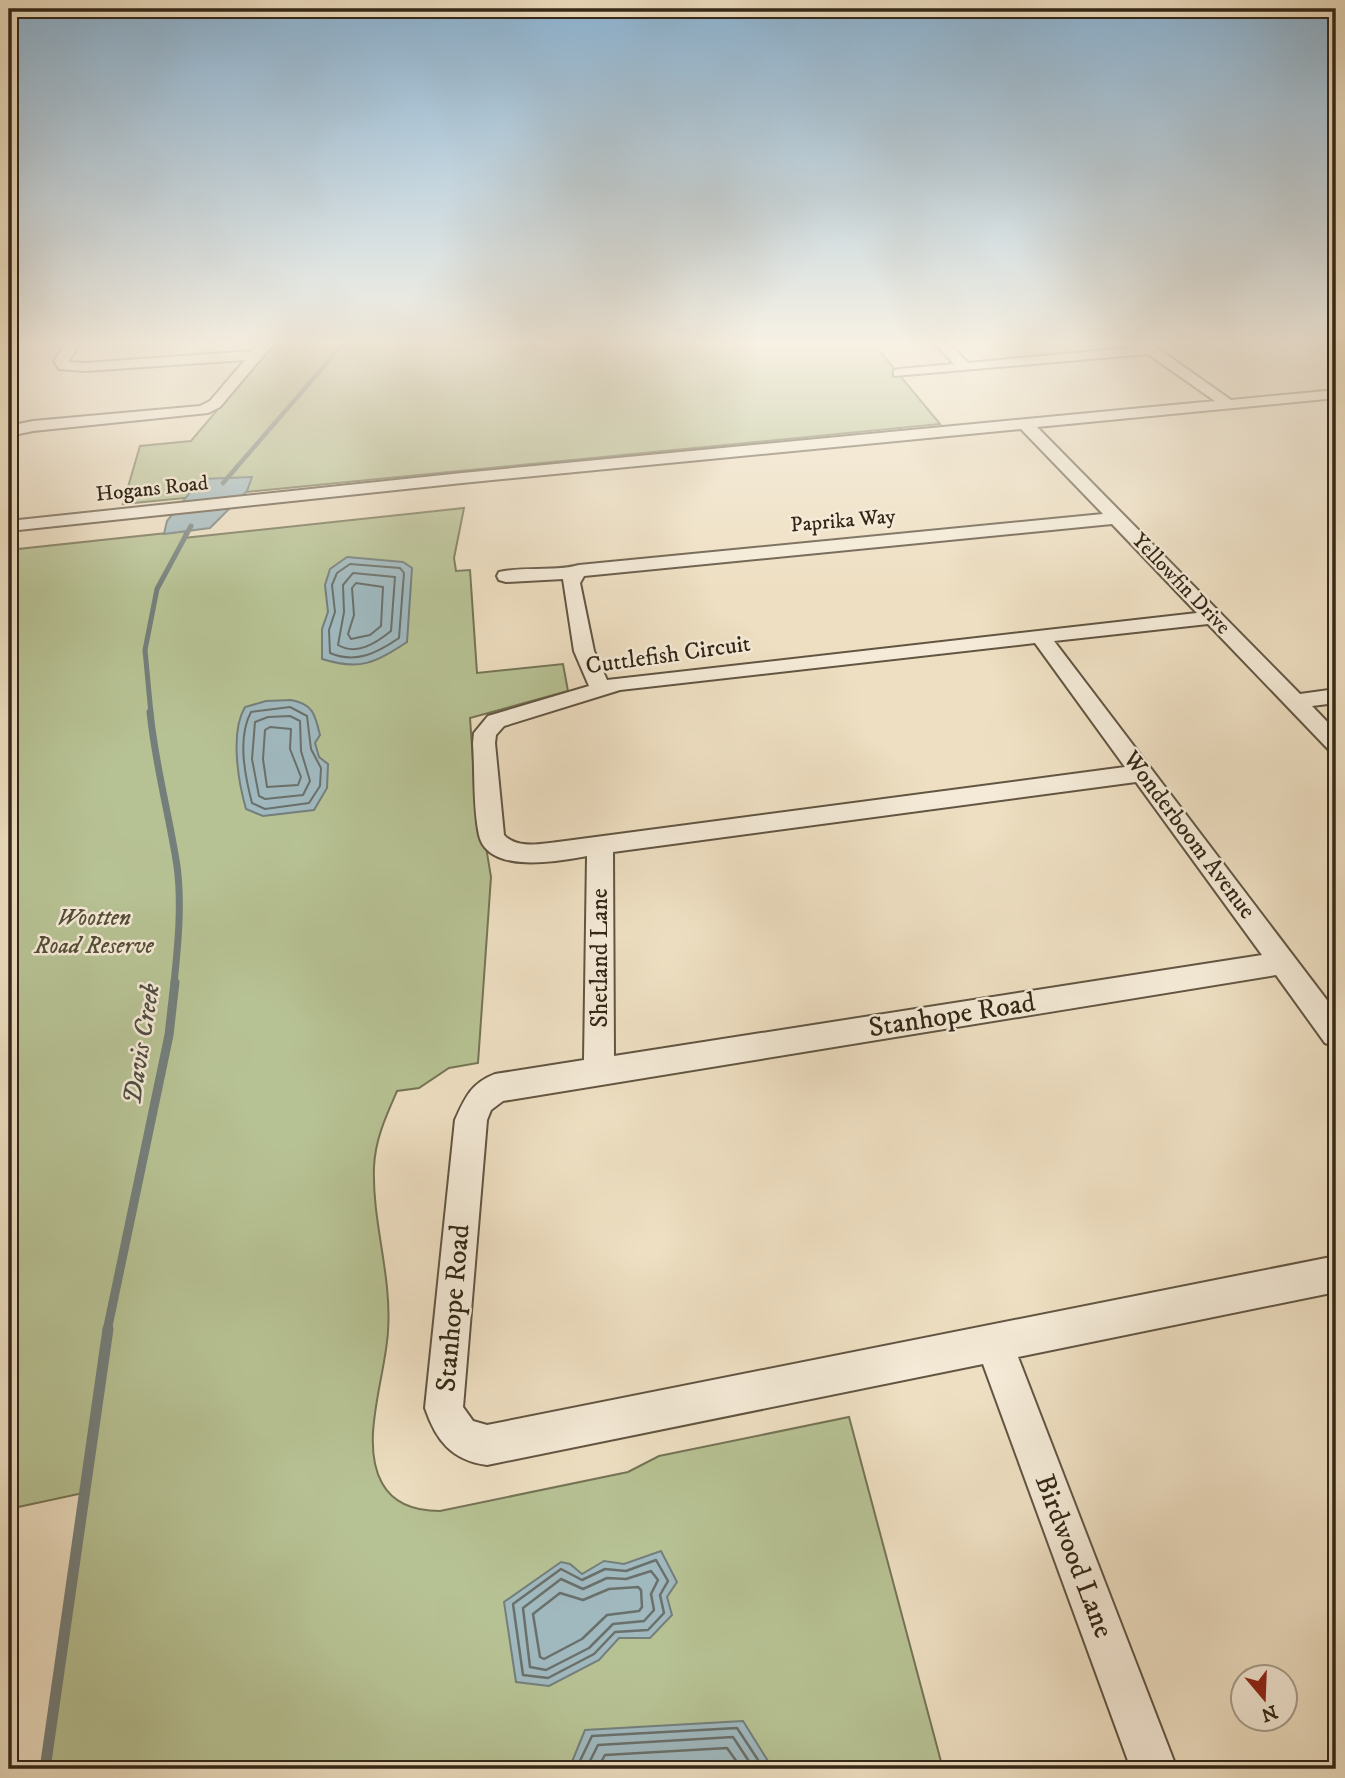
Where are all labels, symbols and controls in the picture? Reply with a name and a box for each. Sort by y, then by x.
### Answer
street label: Hogans Road [95,470,210,508]
street label: Paprika Way [789,503,898,539]
street label: Yellowfin Drive [1126,528,1236,640]
street label: Cuttlefish Circuit [584,629,753,681]
street label: Wonderboom Avenue [1115,744,1262,925]
street label: Shetland Lane [585,888,615,1028]
park label: Wootten Road Reserve [33,903,155,961]
water label: Davis Creek [116,981,168,1107]
street label: Stanhope Road [866,985,1038,1045]
street label: Stanhope Road [428,1223,478,1393]
street label: Birdwood Lane [1027,1469,1121,1643]
north arrow [1230,1662,1300,1732]
text: N [1258,1699,1280,1726]

